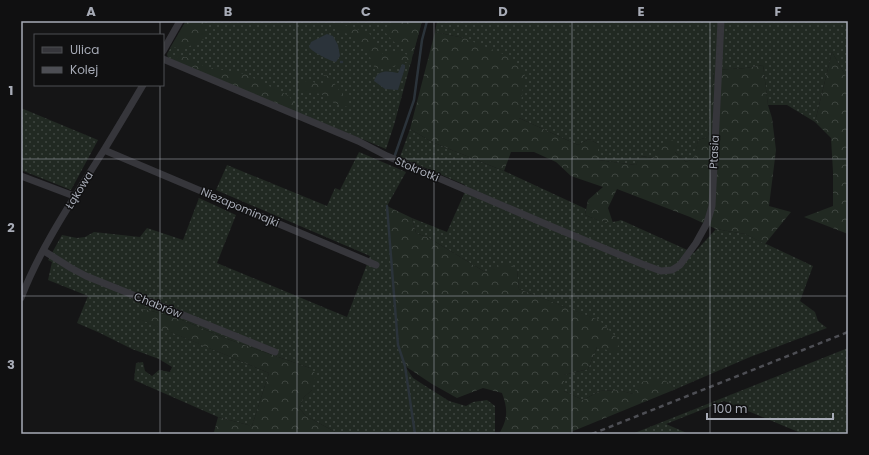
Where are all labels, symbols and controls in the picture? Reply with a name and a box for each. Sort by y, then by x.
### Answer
text: A [86,2,96,21]
text: B [224,2,233,21]
text: C [361,2,371,21]
text: D [498,2,508,21]
text: E [637,2,645,21]
text: F [774,2,782,21]
legend [34,34,164,86]
text: Ulica [70,41,99,58]
text: Kolej [70,61,98,78]
text: 1 [9,81,13,100]
street label: Ptasia [705,135,723,169]
street label: Stokrotki [392,153,442,186]
street label: Łąkowa [61,168,97,212]
street label: Niezapominajki [198,183,282,231]
text: 2 [7,218,15,237]
street label: Chabrów [132,288,184,322]
text: 3 [7,355,15,374]
scale bar [707,395,833,421]
text: 100 m [713,400,747,417]

